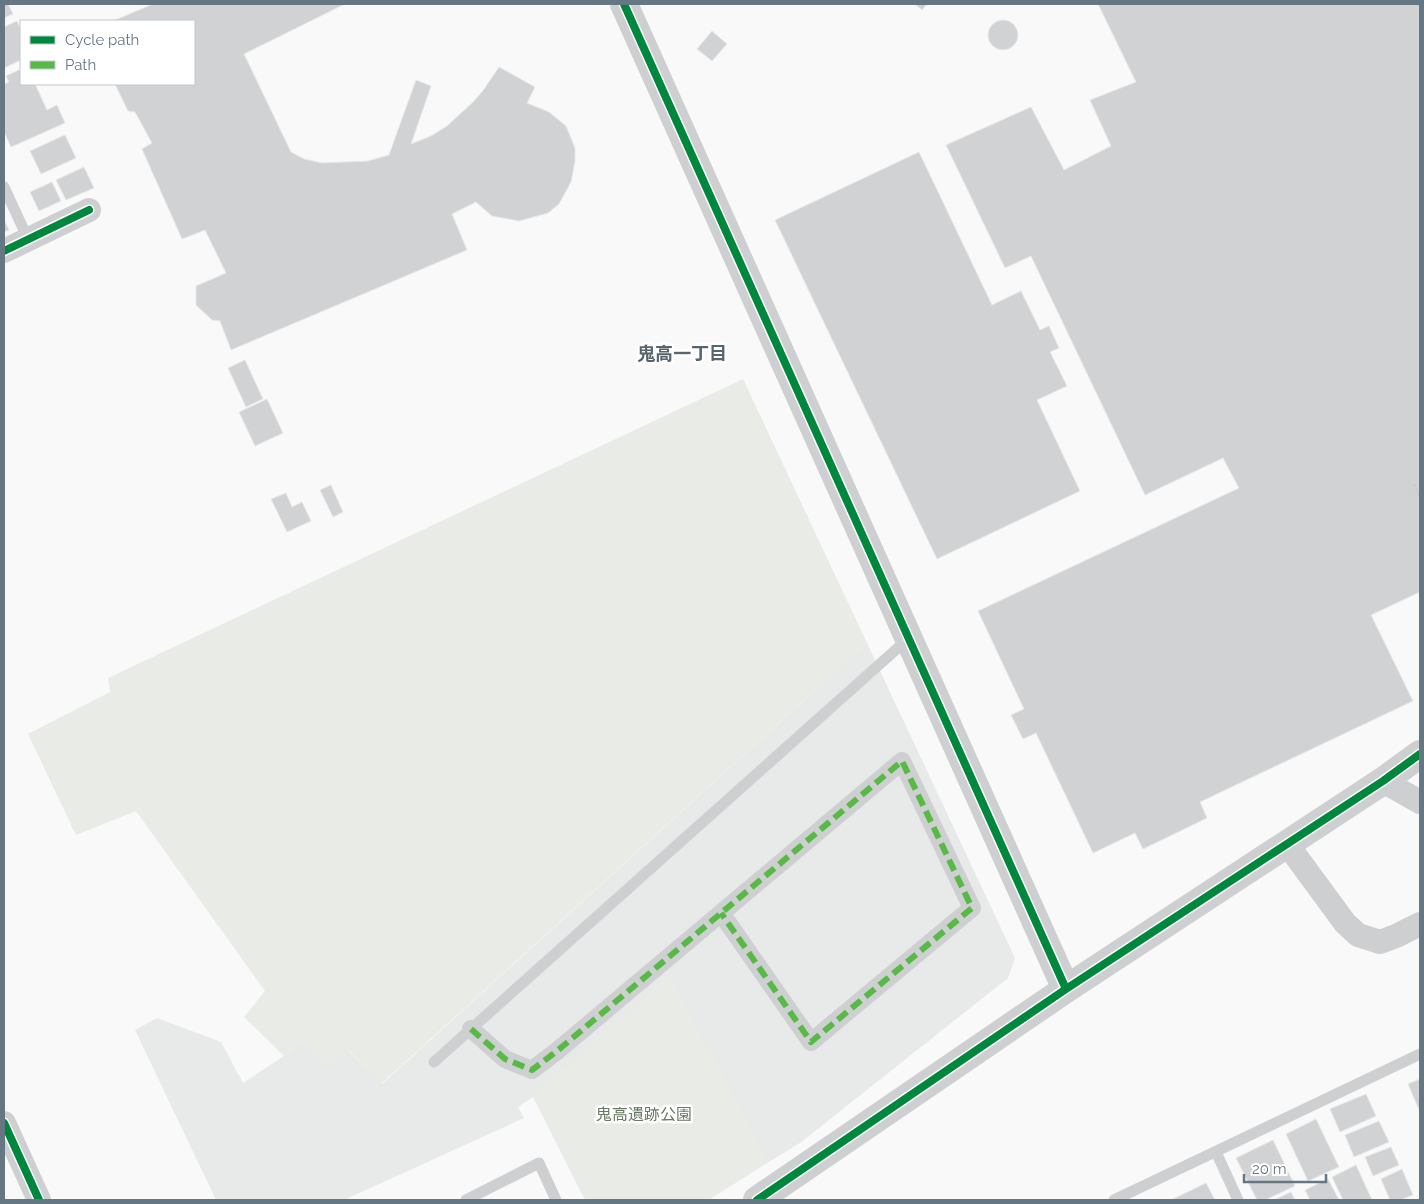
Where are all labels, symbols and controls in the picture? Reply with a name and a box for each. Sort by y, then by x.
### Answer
legend [20,20,195,85]
text: Cycle path [65,31,139,49]
text: Path [65,56,96,74]
district label: 鬼高一丁目 [637,343,727,364]
park label: 鬼高遺跡公園 [596,1105,692,1124]
scale bar [1244,1152,1326,1184]
text: 20 m [1252,1160,1287,1178]

